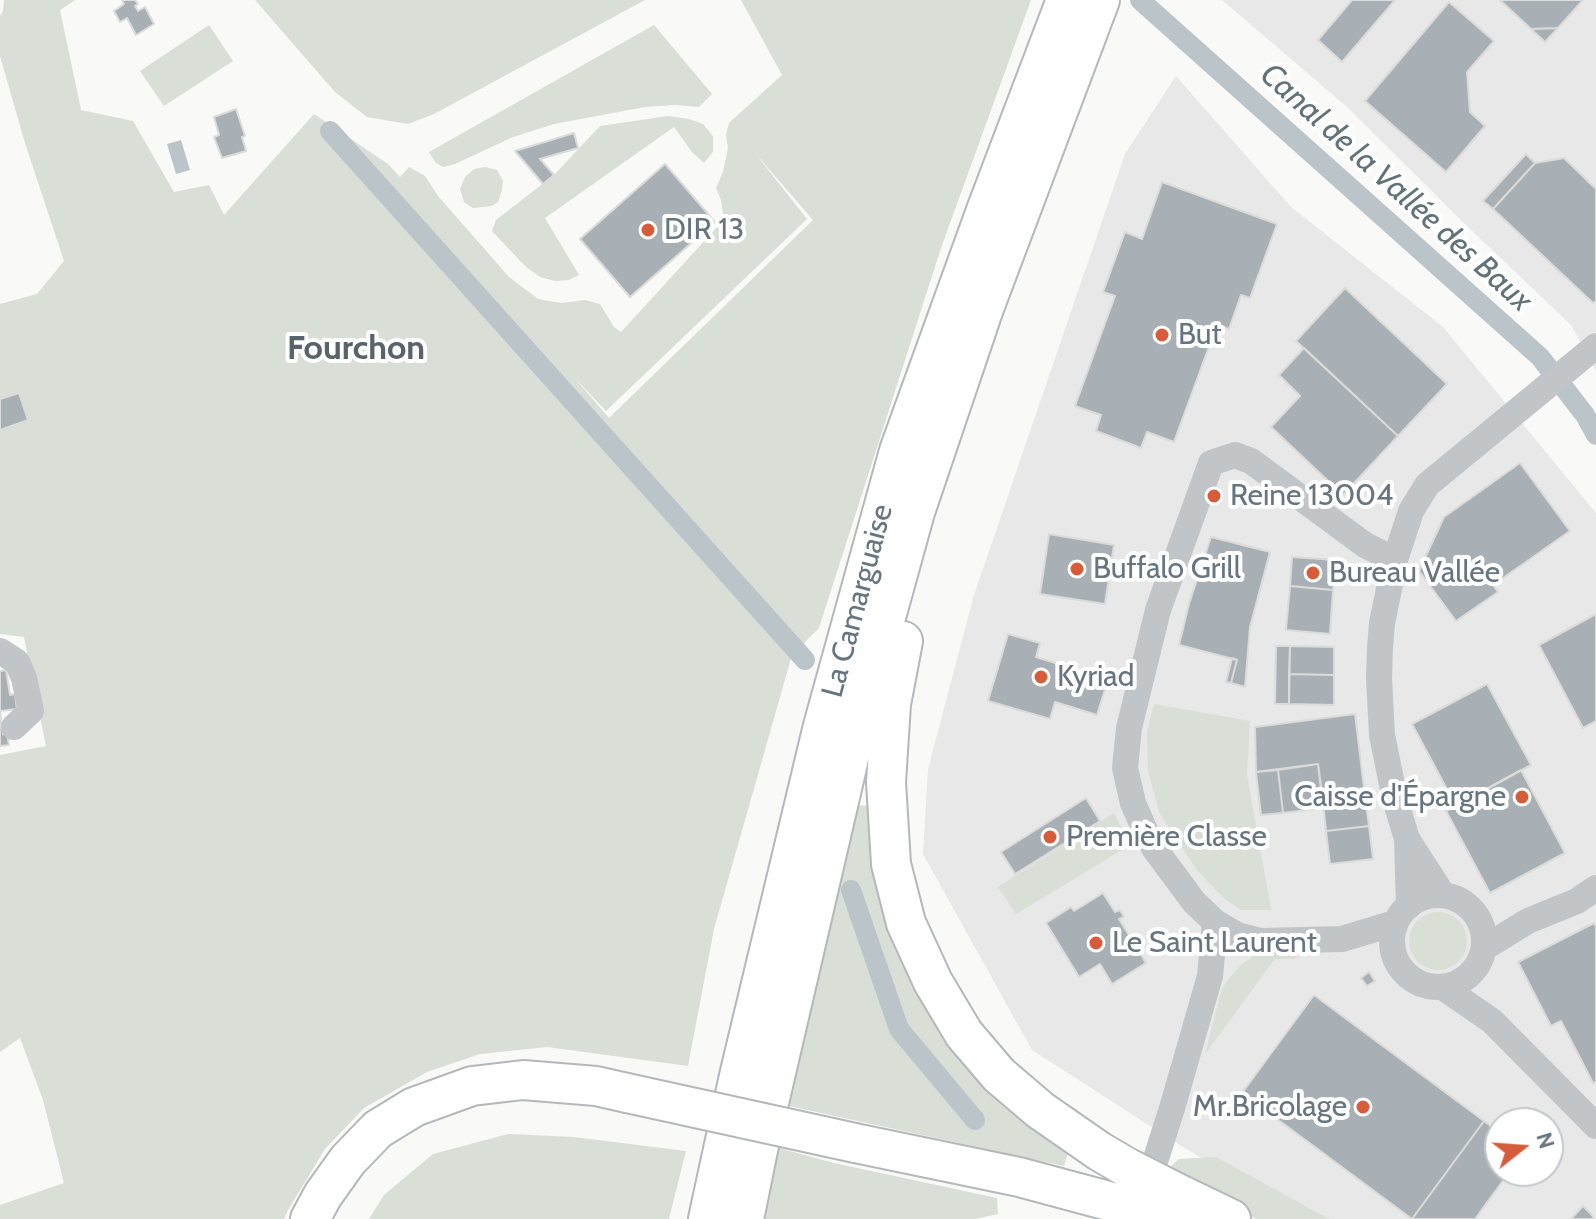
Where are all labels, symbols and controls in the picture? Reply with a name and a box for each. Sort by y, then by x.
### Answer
water label: Canal de la Vallée des Baux [1252,56,1540,320]
place label: DIR 13 [664,212,744,248]
marker: DIR 13 [639,221,657,239]
place label: But [1178,317,1222,353]
marker: But [1153,326,1171,344]
district label: Fourchon [287,329,425,369]
place label: Reine 13004 [1230,478,1393,514]
marker: Reine 13004 [1205,487,1223,505]
street label: La Camarguaise [815,501,901,701]
place label: Buffalo Grill [1093,551,1241,587]
place label: Bureau Vallée [1329,555,1500,591]
marker: Buffalo Grill [1068,560,1086,578]
marker: Bureau Vallée [1304,564,1322,582]
place label: Kyriad [1057,659,1134,695]
marker: Kyriad [1032,668,1050,686]
place label: Caisse d'Épargne [1294,779,1506,815]
marker: Caisse d'Épargne [1513,788,1531,806]
place label: Première Classe [1066,819,1267,855]
marker: Première Classe [1041,828,1059,846]
place label: Le Saint Laurent [1112,925,1317,961]
marker: Le Saint Laurent [1087,934,1105,952]
place label: Mr.Bricolage [1193,1089,1347,1125]
marker: Mr.Bricolage [1354,1098,1372,1116]
north arrow [1484,1107,1564,1187]
text: N [1530,1129,1561,1152]

